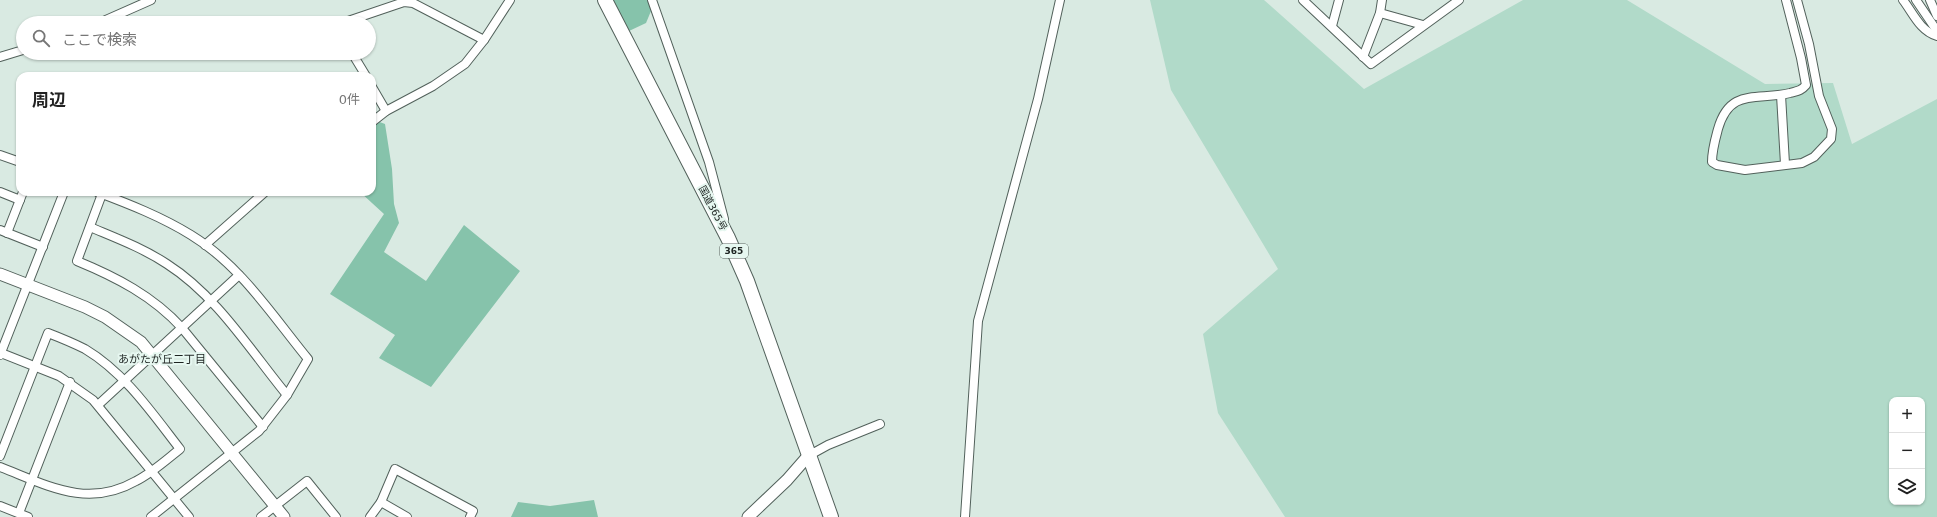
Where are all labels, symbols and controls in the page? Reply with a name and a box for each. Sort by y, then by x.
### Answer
search box [16,16,376,60]
icon: search [30,27,52,49]
text: ここで検索 [62,31,137,49]
text: 周辺 [32,90,66,110]
text: 0件 [339,92,360,107]
street label: 国道365号 [697,184,729,232]
road number: 365 [720,244,748,258]
district label: あがたが丘二丁目 [118,353,206,366]
map controls [1889,397,1925,505]
button: + [1889,397,1925,433]
button: − [1889,433,1925,469]
button: layers [1889,469,1925,505]

